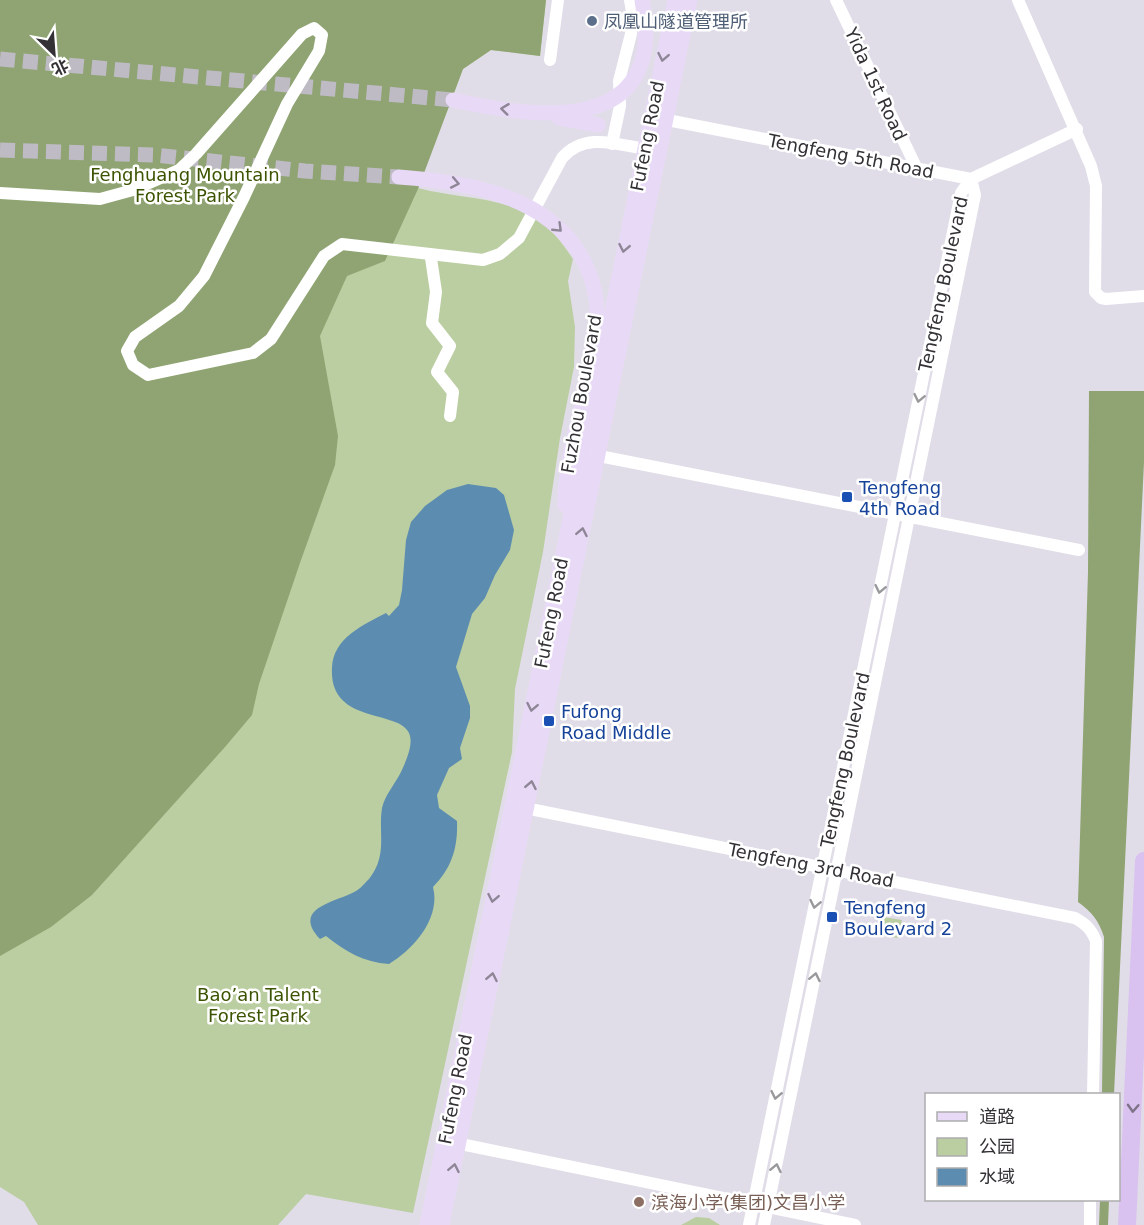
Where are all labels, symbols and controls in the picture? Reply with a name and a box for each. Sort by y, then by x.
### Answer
place label: 凤凰山隧道管理所 [604,11,748,32]
marker: 凤凰山隧道管理所 [585,14,599,28]
street label: Yida 1st Road [840,23,911,144]
north arrow [24,24,84,84]
one-way arrow [657,52,670,62]
text: 北 [49,55,71,79]
street label: Fufeng Road [626,79,668,193]
one-way arrow [500,104,509,116]
street label: Tengfeng 5th Road [765,129,936,182]
park label: Fenghuang Mountain Forest Park [90,164,280,206]
one-way arrow [449,176,459,189]
street label: Tengfeng Boulevard [914,194,972,375]
one-way arrow [551,220,562,231]
one-way arrow [618,243,631,253]
street label: Fuzhou Boulevard [557,313,605,475]
one-way arrow [913,393,926,403]
place label: Tengfeng 4th Road [858,477,941,519]
marker: Tengfeng 4th Road [840,490,854,504]
one-way arrow [575,528,588,538]
street label: Fufeng Road [530,556,572,670]
one-way arrow [874,584,887,594]
street label: Tengfeng Boulevard [816,670,874,851]
place label: Fufong Road Middle [561,701,671,743]
one-way arrow [526,702,539,712]
marker: Fufong Road Middle [542,714,556,728]
one-way arrow [524,781,537,791]
street label: Tengfeng 3rd Road [725,838,896,891]
one-way arrow [487,893,500,903]
place label: Tengfeng Boulevard 2 [843,897,952,939]
one-way arrow [809,899,822,909]
marker: Tengfeng Boulevard 2 [825,910,839,924]
one-way arrow [485,972,498,982]
one-way arrow [808,972,821,982]
park label: Bao’an Talent Forest Park [197,984,319,1026]
street label: Fufeng Road [434,1032,476,1146]
one-way arrow [770,1090,783,1100]
legend [925,1093,1120,1201]
one-way arrow [1126,1104,1139,1113]
text: 道路 [979,1106,1015,1127]
text: 公园 [979,1136,1015,1157]
one-way arrow [447,1163,460,1173]
one-way arrow [769,1163,782,1173]
text: 水域 [979,1166,1015,1187]
place label: 滨海小学(集团)文昌小学 [651,1192,845,1213]
marker: 滨海小学(集团)文昌小学 [632,1195,646,1209]

